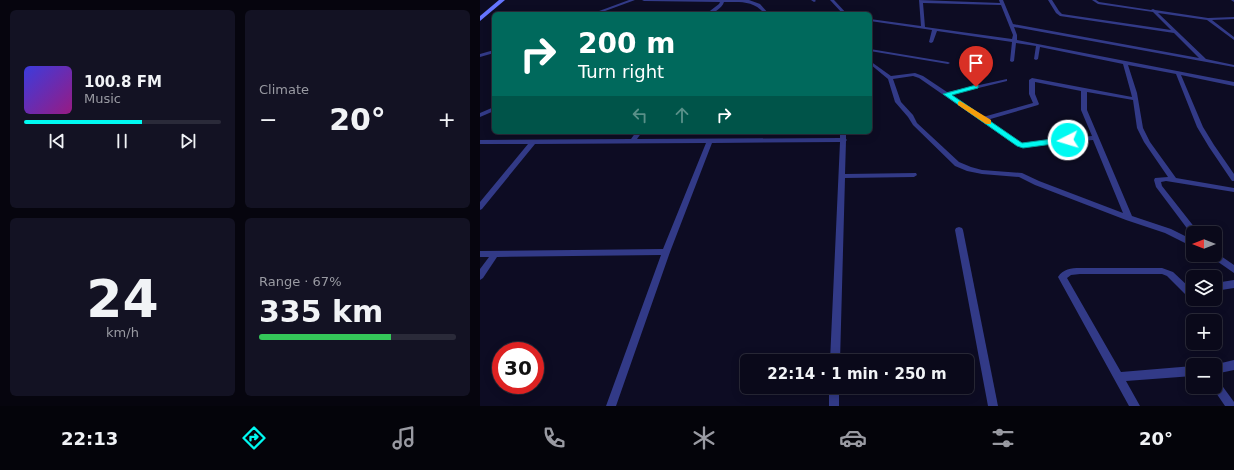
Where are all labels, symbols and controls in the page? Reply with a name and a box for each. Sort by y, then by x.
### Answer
text: 200 m [578,27,675,60]
icon: right [512,28,564,80]
pin [959,46,993,87]
icon: arrive [965,52,987,74]
text: Turn right [578,61,664,82]
text: 100.8 FM [84,73,162,91]
text: Climate [259,82,309,97]
text: Music [84,91,121,106]
text: 20° [329,102,386,137]
icon: left [629,104,651,126]
icon: ahead [671,104,693,126]
icon: right [713,104,735,126]
text: − [259,107,277,132]
text: + [438,107,456,132]
position arrow [1047,119,1089,161]
icon: previous [46,130,68,152]
icon: pause [111,130,133,152]
icon: next [177,130,199,152]
north arrow [1186,226,1222,262]
map controls [1186,226,1222,394]
text: 24 [86,269,159,329]
button: layers [1186,270,1222,306]
text: Range · 67% [259,274,342,289]
text: 335 km [259,294,383,329]
button: + [1186,314,1222,350]
text: km/h [106,325,139,340]
speed limit sign: 30 [492,342,544,394]
button: − [1186,358,1222,394]
text: 22:14 · 1 min · 250 m [767,365,947,383]
icon: directions [240,424,268,452]
icon: music [390,424,418,452]
icon: phone [540,424,568,452]
icon: climate [690,424,718,452]
icon: car [839,424,867,452]
icon: filters [989,424,1017,452]
text: 22:13 [61,428,118,449]
text: 20° [1139,428,1173,449]

